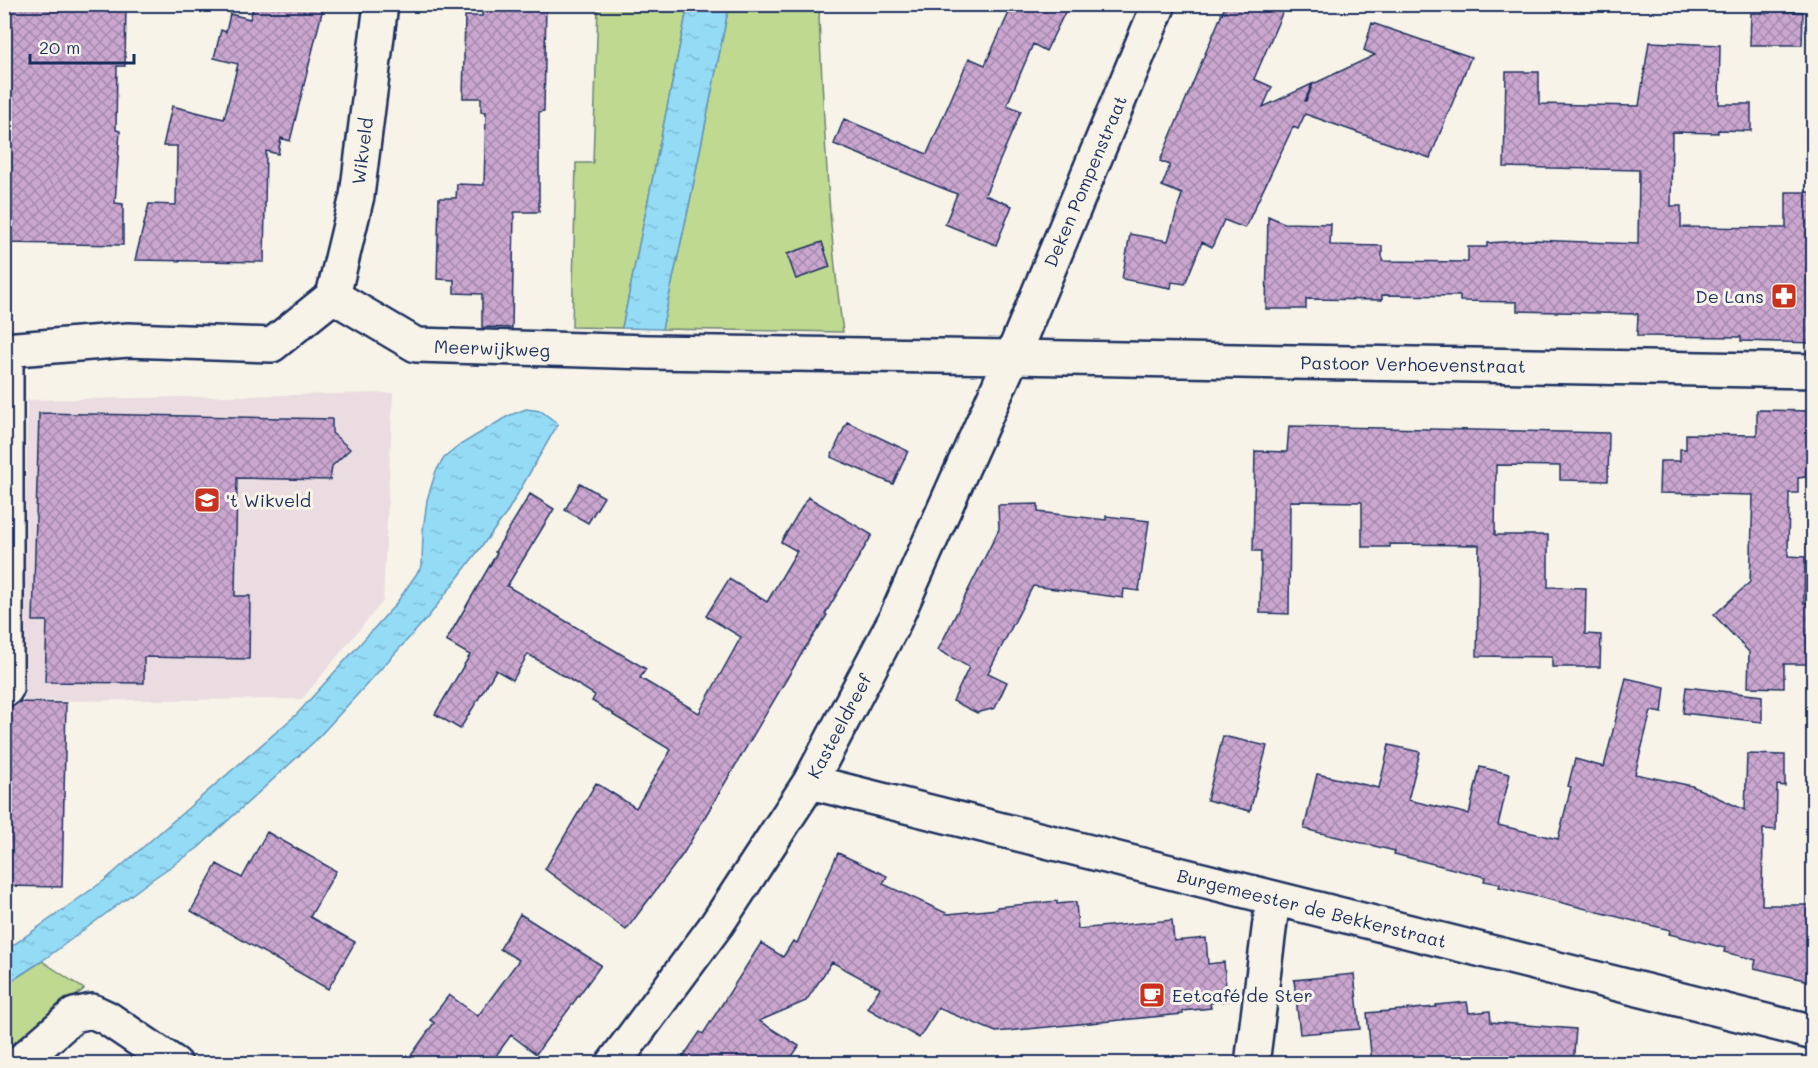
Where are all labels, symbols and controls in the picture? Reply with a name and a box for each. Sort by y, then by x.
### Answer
scale bar [30,27,134,65]
text: 20 m [39,35,80,59]
street label: Deken Pompenstraat [1038,92,1132,270]
street label: Wikveld [346,116,378,186]
pharmacy icon: De Lans [1769,281,1799,311]
place label: De Lans [1695,284,1764,308]
street label: Meerwijkweg [433,334,551,362]
street label: Pastoor Verhoevenstraat [1300,350,1526,378]
school or university icon: 't Wikveld [192,485,222,515]
place label: 't Wikveld [226,488,311,512]
street label: Kasteeldreef [801,669,877,783]
street label: Burgemeester de Bekkerstraat [1175,863,1449,953]
cafe icon: Eetcafé de Ster [1137,980,1167,1010]
place label: Eetcafé de Ster [1172,983,1313,1007]

